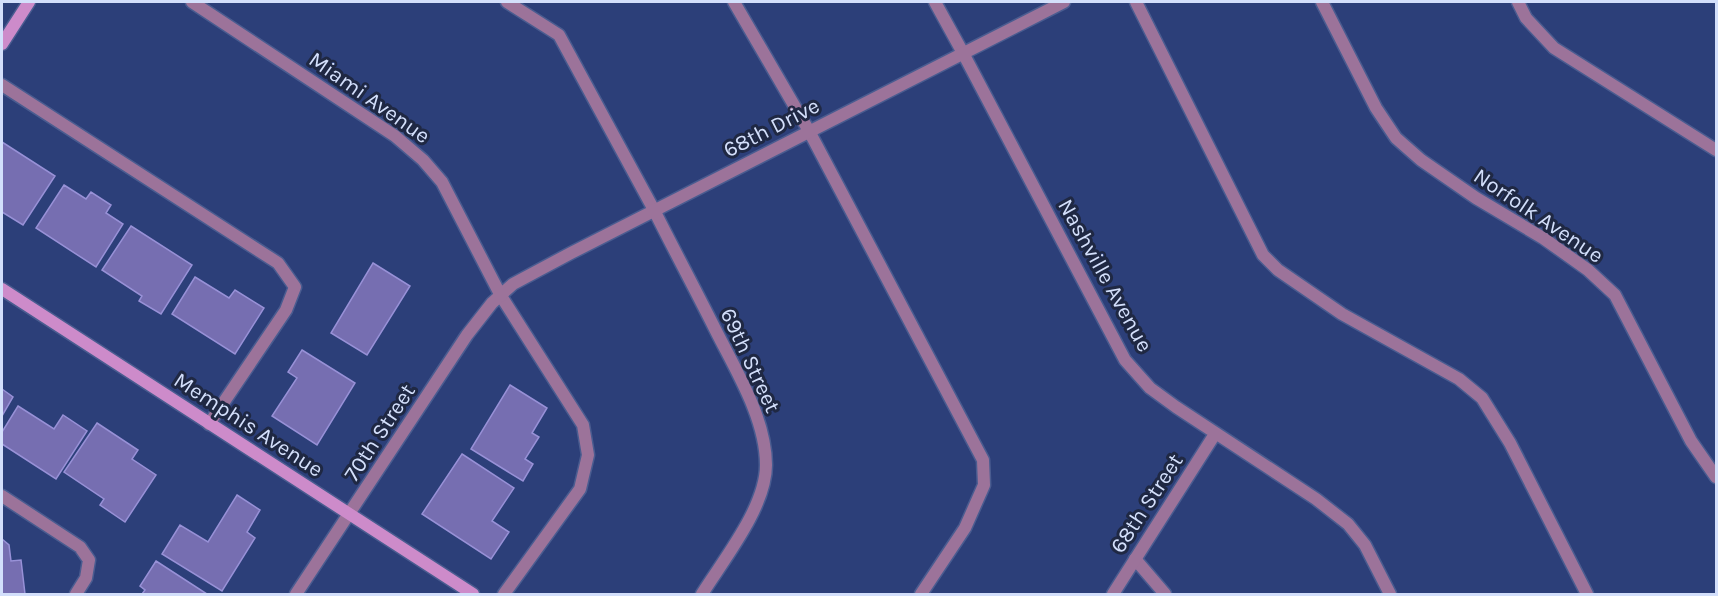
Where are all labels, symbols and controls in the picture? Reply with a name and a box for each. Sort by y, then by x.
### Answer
street label: Miami Avenue [304,46,435,149]
street label: 68th Drive [719,93,824,163]
street label: Norfolk Avenue [1469,163,1608,269]
street label: Nashville Avenue [1052,194,1158,357]
street label: 69th Street [715,304,786,417]
street label: Memphis Avenue [169,367,328,483]
street label: 70th Street [339,379,421,486]
street label: 68th Street [1105,449,1189,558]

